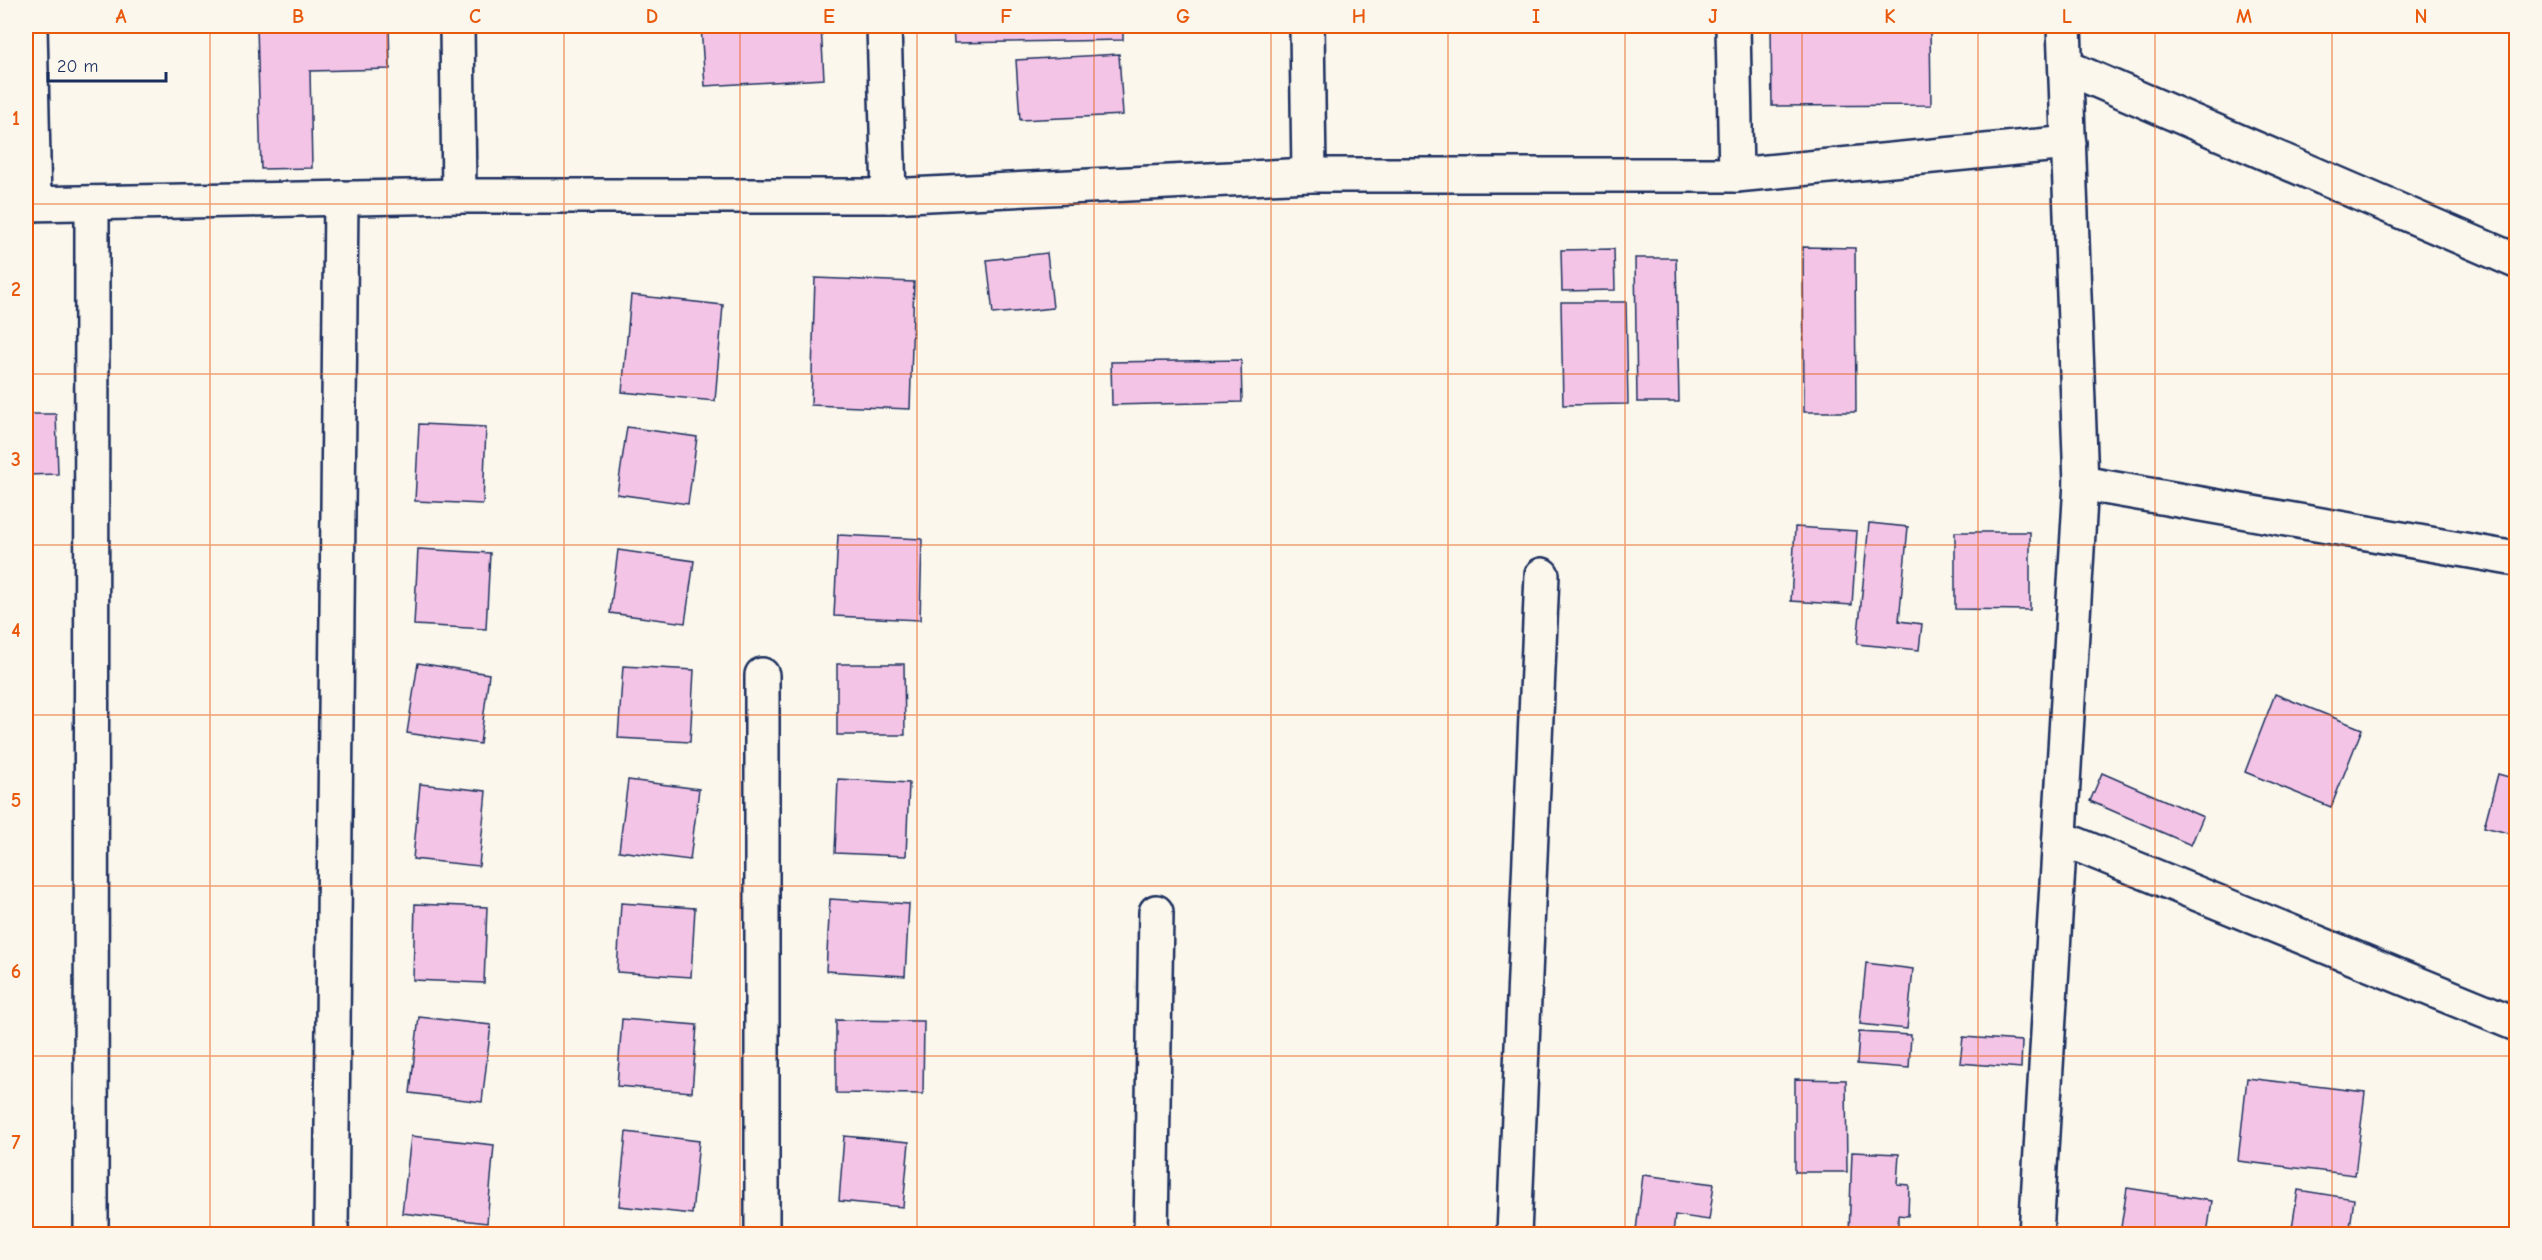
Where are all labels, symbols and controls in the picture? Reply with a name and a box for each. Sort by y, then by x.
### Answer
text: A [115,5,127,28]
text: B [292,5,304,28]
text: C [469,5,481,28]
text: D [646,5,658,28]
text: E [823,5,835,28]
text: F [1000,5,1012,28]
text: G [1176,5,1190,28]
text: H [1352,5,1366,28]
text: I [1532,5,1540,28]
text: J [1708,5,1718,28]
text: K [1884,5,1896,28]
text: L [2062,5,2072,28]
text: M [2236,5,2252,28]
text: N [2414,5,2428,28]
scale bar [48,45,166,83]
text: 20 m [57,56,98,77]
text: 1 [12,107,20,130]
text: 2 [11,278,21,301]
text: 3 [11,448,21,471]
text: 4 [11,619,21,642]
text: 5 [11,789,21,812]
text: 6 [11,960,21,983]
text: 7 [12,1131,21,1154]

